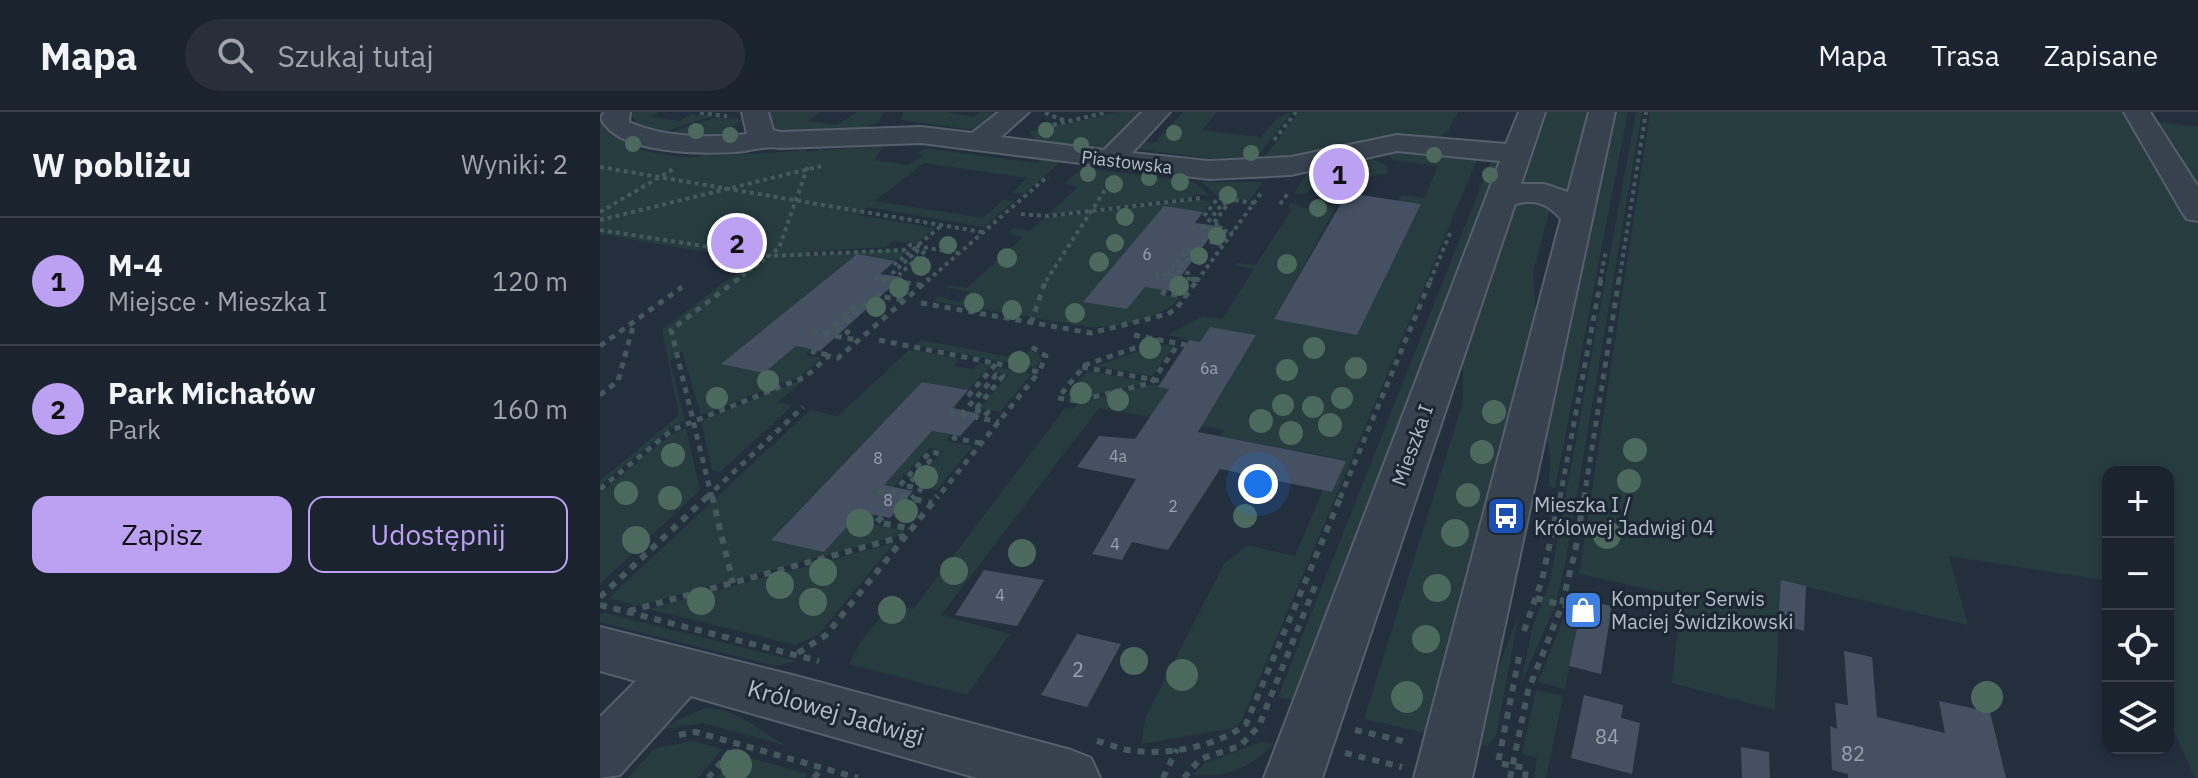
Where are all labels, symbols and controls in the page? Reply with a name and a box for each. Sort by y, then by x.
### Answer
search box [185,19,745,91]
text: Mapa [40,31,137,80]
icon: search [213,33,257,77]
text: Szukaj tutaj [277,36,434,75]
text: Mapa [1818,37,1887,74]
text: Trasa [1931,37,2000,74]
text: Zapisane [2044,37,2158,74]
text: W pobliżu [32,142,192,186]
pin: 1 [1313,144,1365,204]
street label: Piastowska [1080,145,1174,179]
text: Wyniki: 2 [461,147,568,181]
pin: 2 [711,213,763,273]
house number: 6 [1142,244,1152,264]
text: M-4 [108,245,163,284]
text: 1 [50,264,66,298]
text: 120 m [492,264,568,298]
text: Miejsce · Mieszka I [108,284,327,318]
house number: 6a [1200,358,1219,378]
text: Park Michałów [108,373,316,412]
text: 2 [50,392,66,426]
text: 160 m [492,392,568,426]
street label: Mieszka I [1385,400,1439,490]
text: Park [108,412,161,446]
house number: 4a [1109,446,1128,466]
house number: 8 [873,448,883,468]
your location [1238,464,1278,504]
map controls [2102,466,2174,754]
button: + [2102,466,2174,538]
house number: 8 [883,490,893,510]
place label: Mieszka I / Królowej Jadwigi 04 [1534,491,1715,541]
bus stop icon: Mieszka I / Królowej Jadwigi 04 [1485,495,1527,537]
button: Zapisz [32,496,292,573]
button: Udostępnij [308,496,568,573]
house number: 2 [1168,496,1178,516]
house number: 4 [1110,534,1120,554]
button: − [2102,538,2174,610]
house number: 4 [995,585,1005,605]
place label: Komputer Serwis Maciej Świdzikowski [1611,585,1793,635]
shop icon: Komputer Serwis Maciej Świdzikowski [1562,589,1604,631]
button: locate [2102,610,2174,682]
house number: 2 [1072,656,1084,683]
street label: Królowej Jadwigi [744,672,928,752]
button: layers [2102,682,2174,754]
house number: 84 [1595,723,1619,750]
house number: 82 [1841,740,1865,767]

